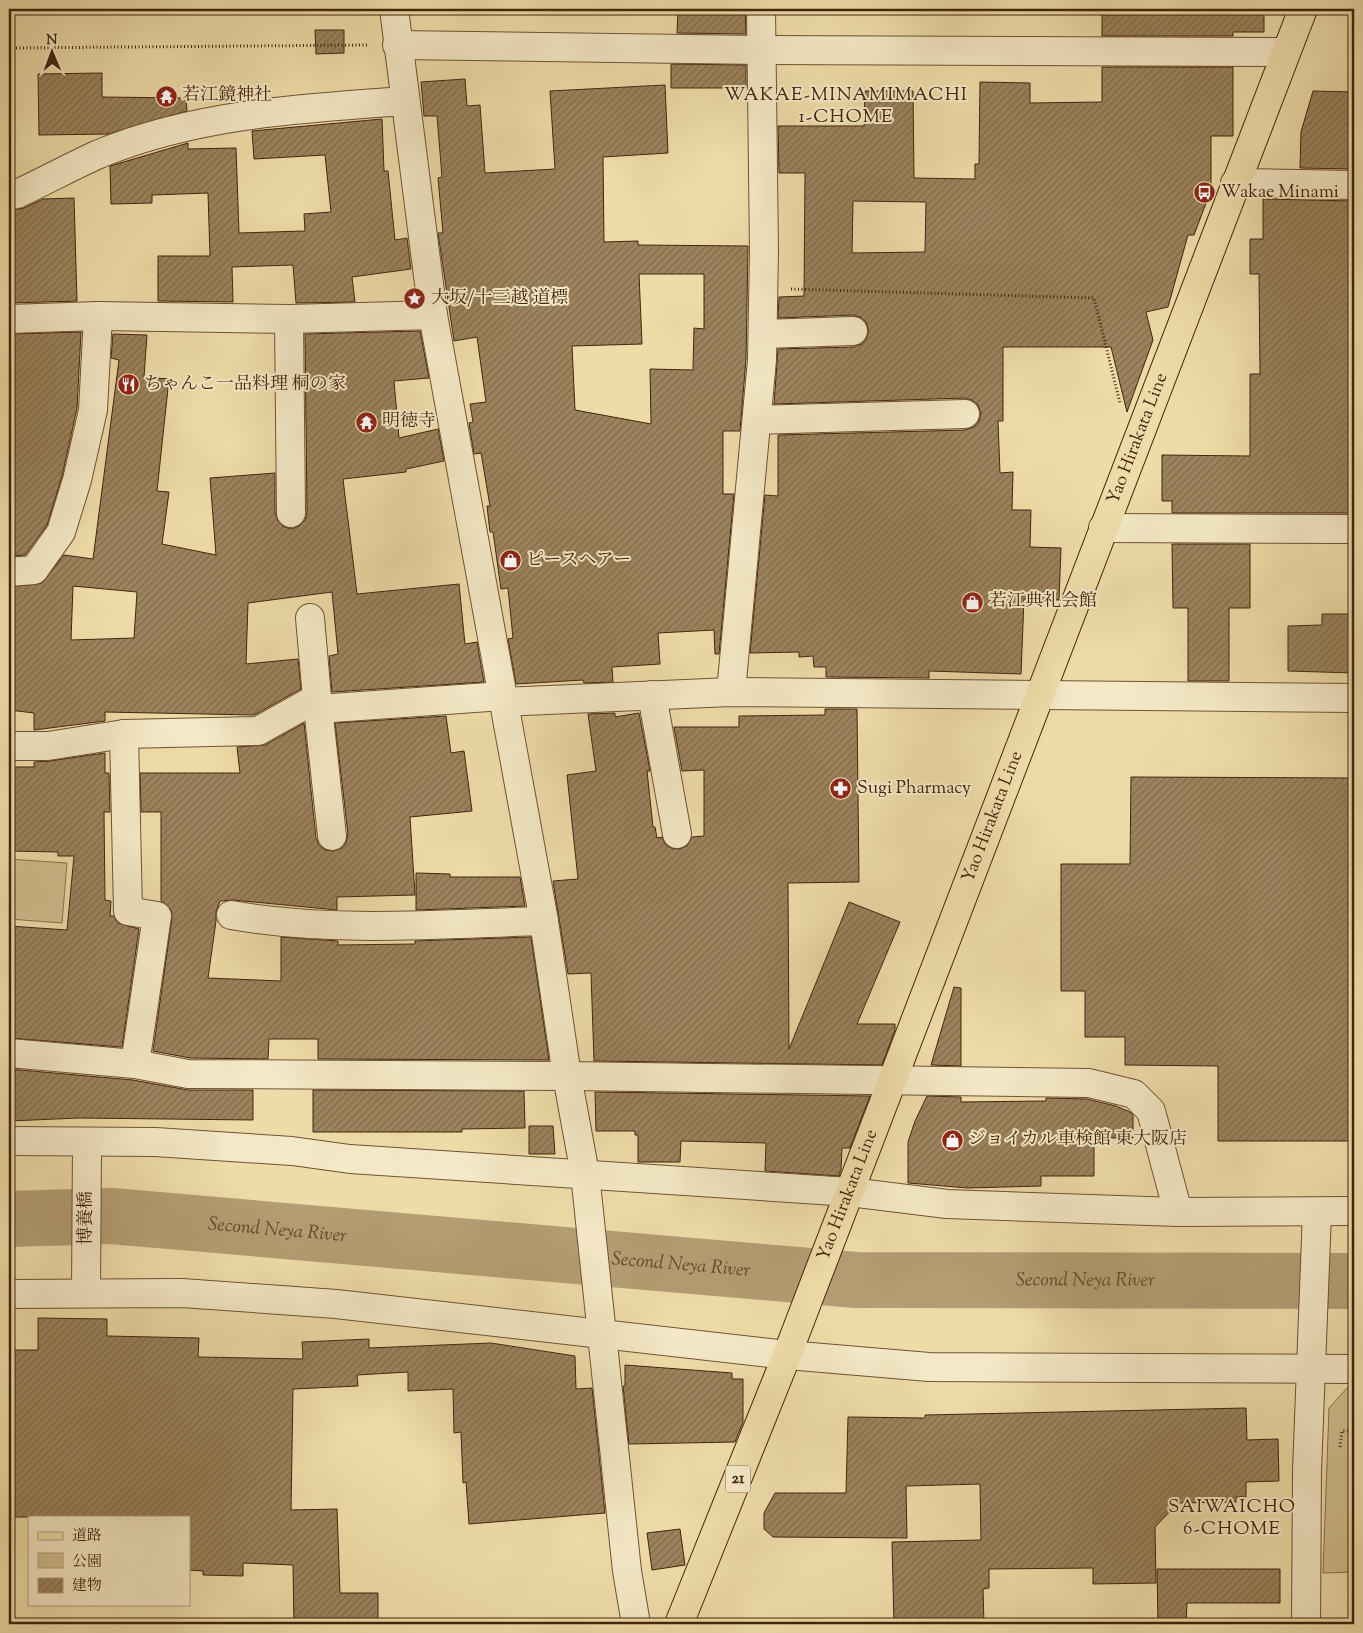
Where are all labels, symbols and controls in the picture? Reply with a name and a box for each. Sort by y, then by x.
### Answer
north arrow [28,28,78,78]
text: N [46,31,58,51]
district label: WAKAE-MINAMIMACHI 1-CHOME [724,82,968,131]
place label: 若江鏡神社 [182,83,272,109]
temple icon: 若江鏡神社 [154,84,178,108]
place label: Wakae Minami [1221,180,1339,206]
bus stop icon: Wakae Minami [1193,181,1217,205]
place label: 大坂/十三越 道標 [431,286,568,312]
place icon: 大坂/十三越 道標 [403,287,427,311]
street label: Yao Hirakata Line [1101,369,1175,508]
place label: ちゃんこ一品料理 桐の家 [144,372,346,398]
restaurant icon: ちゃんこ一品料理 桐の家 [116,373,140,397]
place label: 明徳寺 [382,409,436,435]
temple icon: 明徳寺 [354,410,378,434]
place label: ピースヘアー [526,548,631,574]
shop icon: ピースヘアー [498,549,522,573]
place label: 若江典礼会館 [989,589,1097,615]
shop icon: 若江典礼会館 [961,590,985,614]
street label: Yao Hirakata Line [956,748,1030,886]
place label: Sugi Pharmacy [857,776,971,802]
pharmacy icon: Sugi Pharmacy [829,777,853,801]
street label: Yao Hirakata Line [811,1126,885,1265]
place label: ジョイカル車検館 東大阪店 [968,1127,1187,1153]
shop icon: ジョイカル車検館 東大阪店 [940,1128,964,1152]
street label: 博養橋 [74,1191,100,1245]
water label: Second Neya River [207,1211,348,1250]
water label: Second Neya River [610,1246,752,1284]
water label: Second Neya River [1016,1267,1155,1294]
road number: 21 [726,1466,750,1492]
district label: SAIWAICHO 6-CHOME [1168,1494,1296,1543]
legend [28,1516,190,1606]
text: 道路 [72,1526,102,1547]
text: 公園 [72,1552,102,1573]
text: 建物 [72,1576,102,1597]

